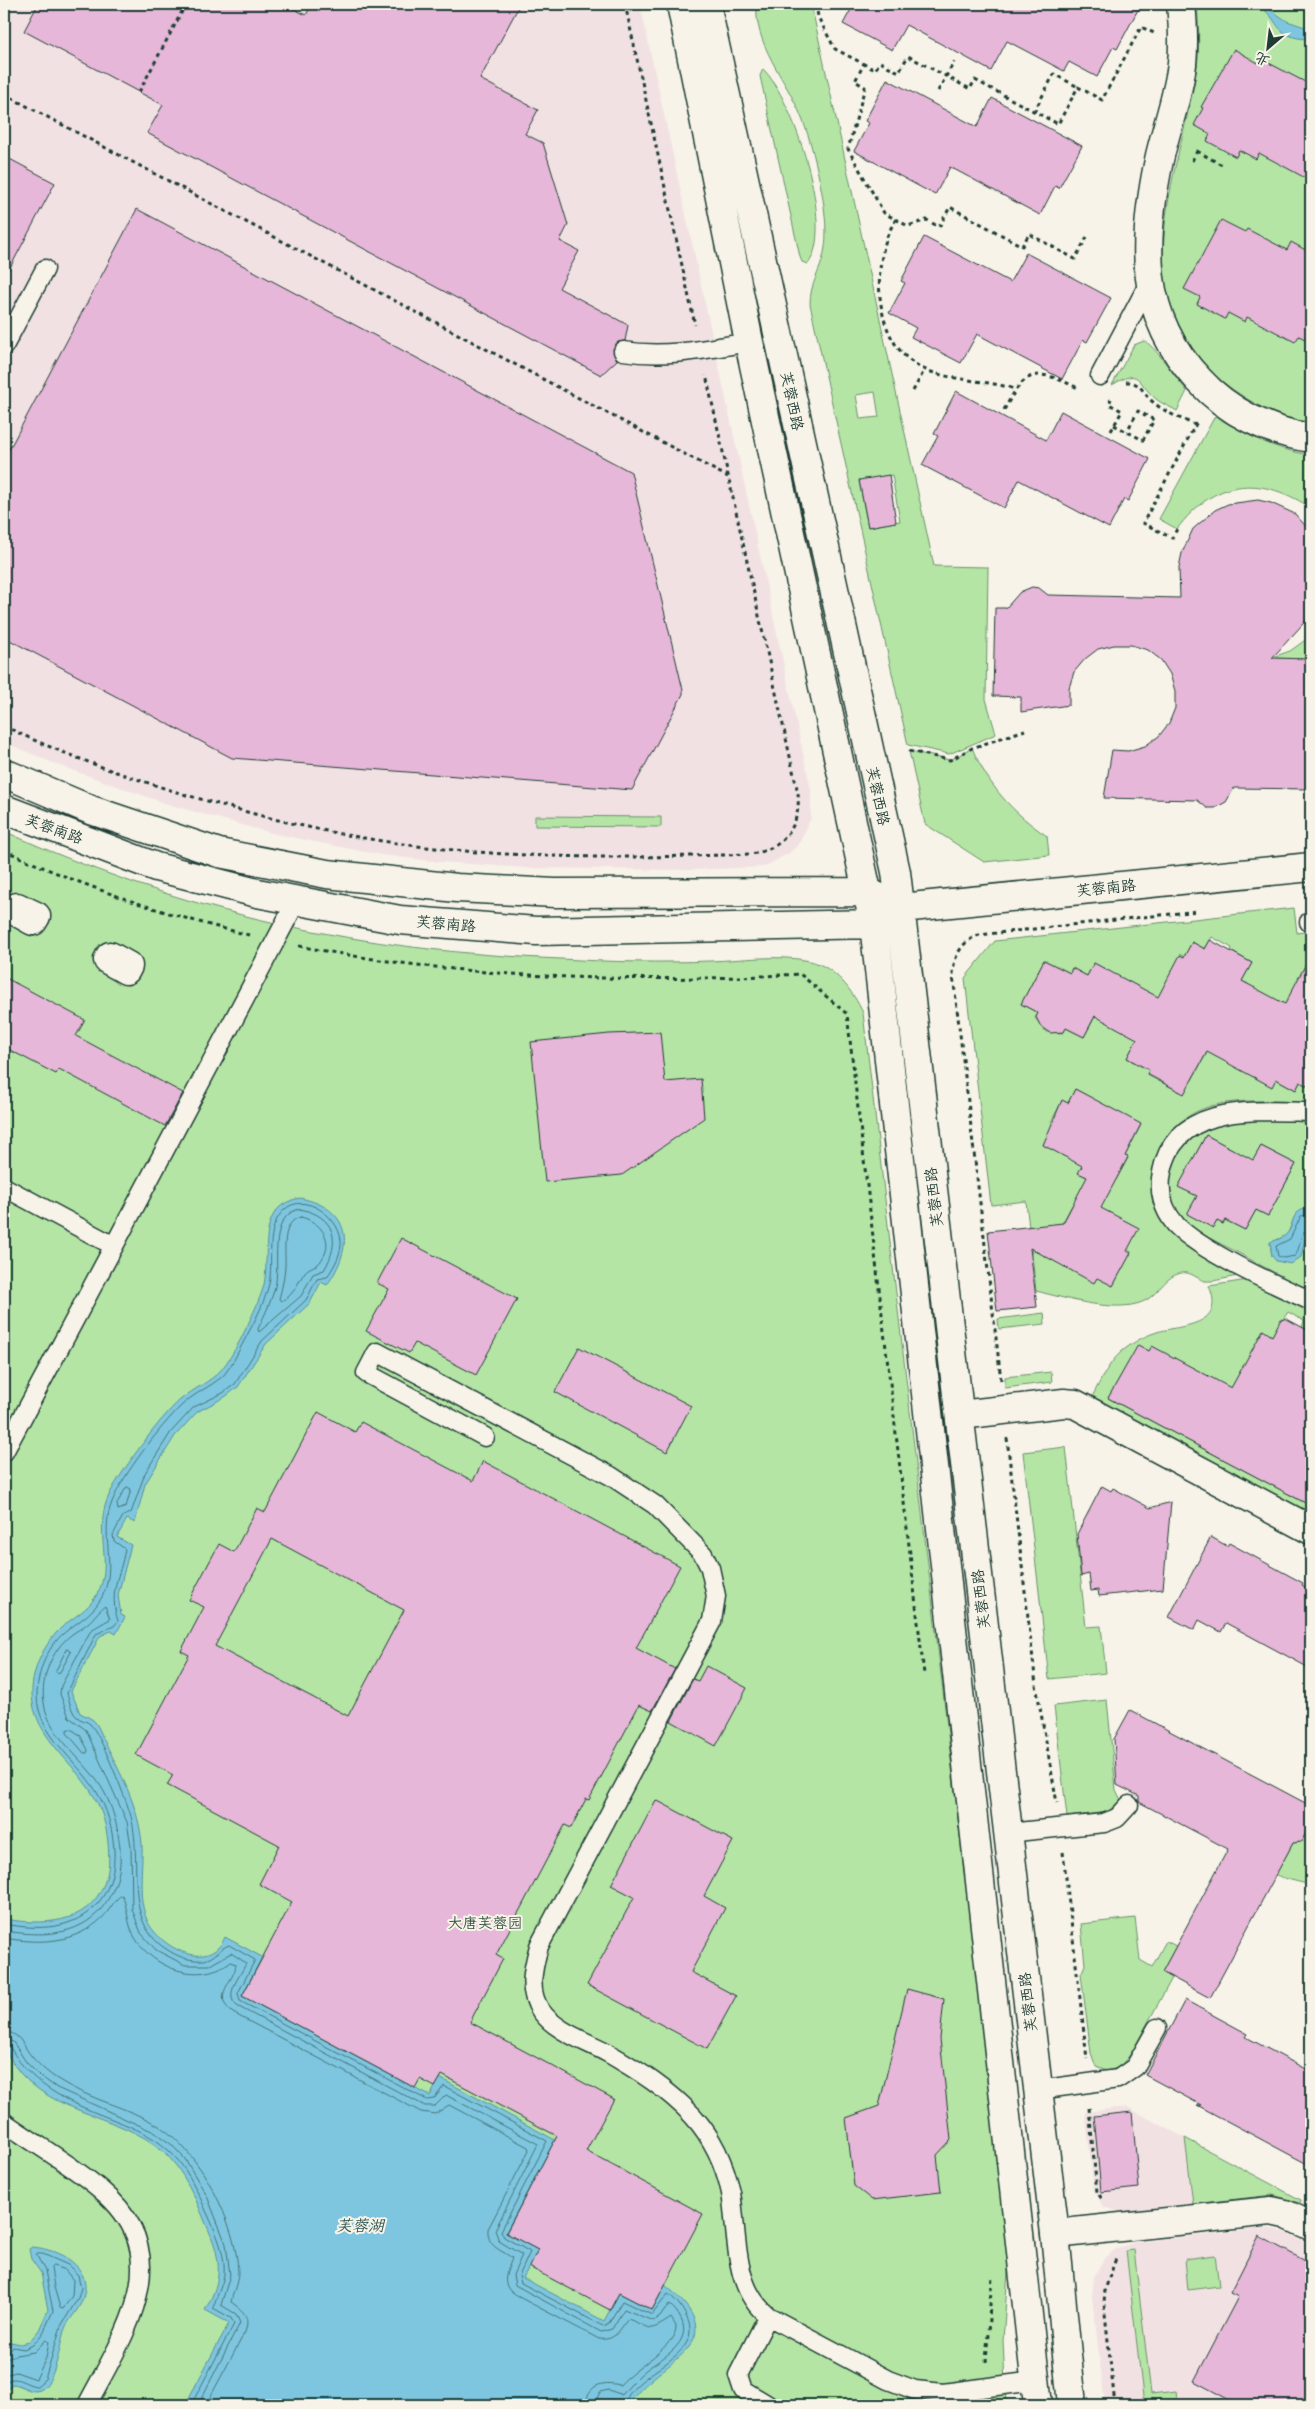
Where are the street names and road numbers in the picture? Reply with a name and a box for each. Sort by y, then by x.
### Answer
street label: 芙蓉西路 [777,370,807,432]
street label: 芙蓉西路 [863,765,893,827]
street label: 芙蓉南路 [23,810,85,848]
street label: 芙蓉南路 [1075,876,1137,900]
street label: 芙蓉南路 [415,912,477,936]
street label: 芙蓉西路 [921,1166,947,1228]
street label: 芙蓉西路 [968,1568,994,1630]
street label: 芙蓉西路 [1015,1971,1041,2033]

